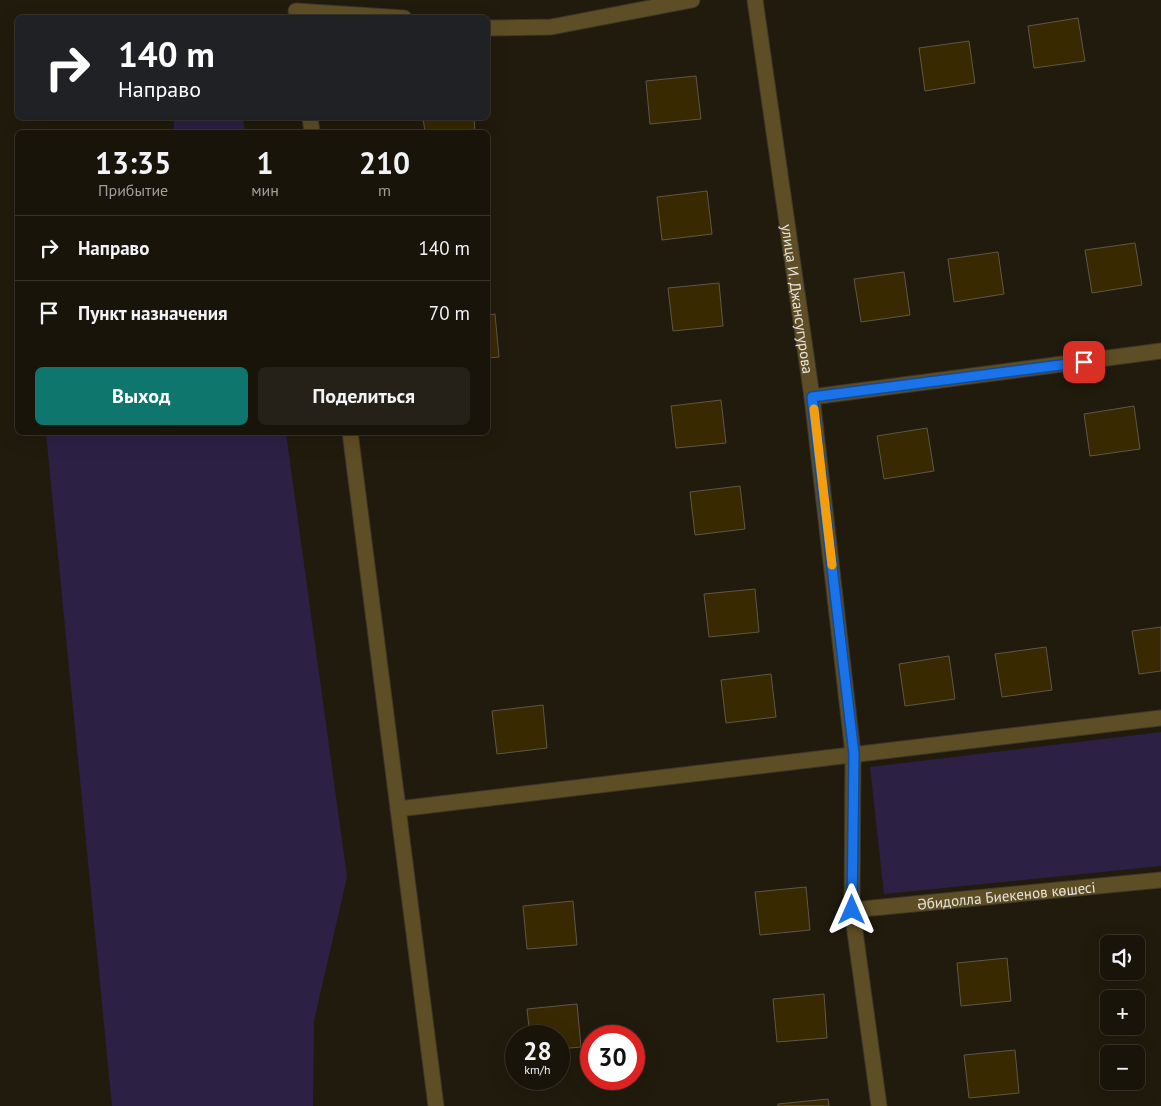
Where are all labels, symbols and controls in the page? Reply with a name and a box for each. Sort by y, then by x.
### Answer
text: 140 m [118,31,215,77]
icon: right [35,35,100,100]
text: Направо [118,75,201,103]
text: 13:35 [95,143,171,182]
text: 1 [257,143,274,182]
text: 210 [359,143,410,182]
text: Прибытие [98,180,168,200]
text: мин [251,180,279,200]
text: m [378,180,391,200]
street label: улица И. Джансугурова [778,223,818,375]
icon: right [35,234,63,262]
text: Направо [78,236,149,260]
text: 140 m [418,236,470,260]
icon: arrive [35,299,63,327]
text: Пункт назначения [78,301,228,325]
text: 70 m [429,301,470,325]
pin [1063,341,1105,383]
icon: arrive [1070,348,1098,376]
button: Выход [35,367,248,425]
button: Поделиться [258,367,470,425]
street label: Әбидолла Биекенов көшесі [916,877,1096,913]
position arrow [825,883,877,935]
map controls [1100,935,1145,1090]
button: sound [1100,935,1145,980]
button: + [1100,990,1145,1035]
speed limit sign: 30 [580,1025,645,1090]
text: 28 [523,1035,552,1067]
button: − [1100,1045,1145,1090]
text: km/h [524,1062,551,1077]

